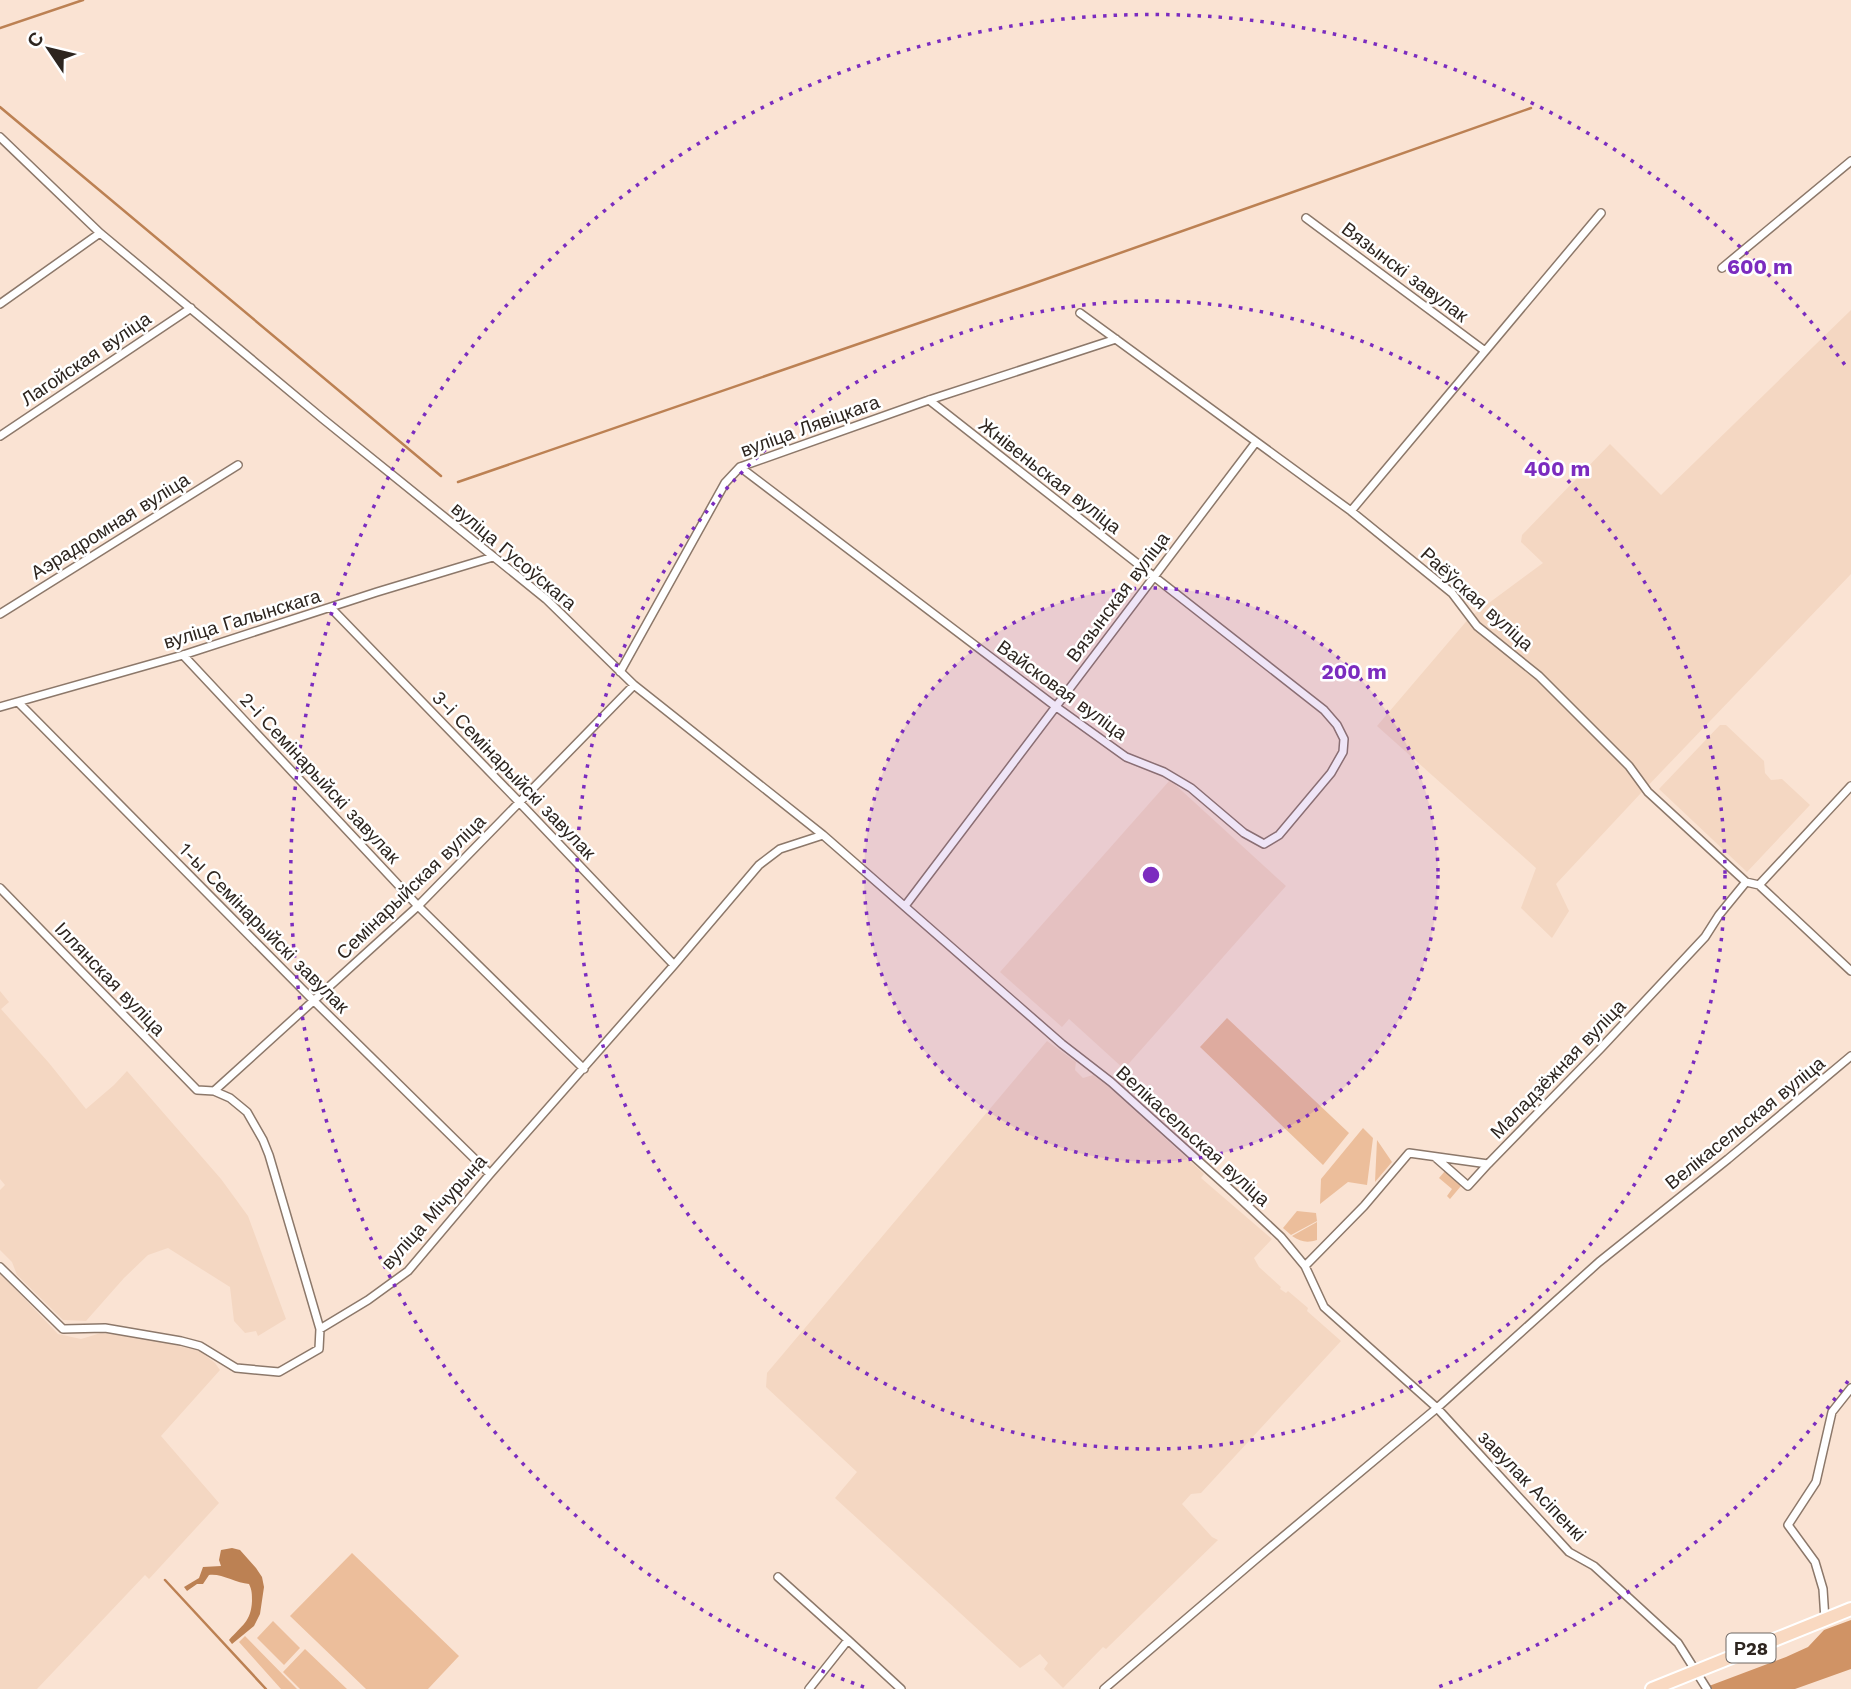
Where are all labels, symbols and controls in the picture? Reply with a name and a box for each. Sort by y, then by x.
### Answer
north arrow [14,14,84,84]
text: С [22,27,49,52]
street label: Вязынскі завулак [1337,217,1473,327]
text: 600 m [1727,254,1793,279]
street label: Лагойская вуліца [17,307,156,411]
street label: вуліца Лявіцкага [737,390,883,462]
street label: Жнівеньская вуліца [974,413,1126,539]
text: 400 m [1524,456,1590,481]
street label: Аэрадромная вуліца [27,468,194,584]
street label: вуліца Гусоўскага [447,497,581,615]
street label: Вязынская вуліца [1062,527,1175,666]
street label: Раёўская вуліца [1416,542,1538,656]
street label: вуліца Галынскага [161,584,324,654]
street label: Вайсковая вуліца [992,635,1132,745]
text: 200 m [1321,659,1387,684]
street label: 3-і Семінарыйскі завулак [427,686,601,865]
street label: 2-і Семінарыйскі завулак [235,688,406,869]
street label: Семінарыйская вуліца [332,809,491,964]
street label: 1-ы Семінарыйскі завулак [174,838,354,1018]
centre of rings [1139,863,1163,887]
street label: Іллянская вуліца [50,917,170,1041]
street label: Маладзёжная вуліца [1486,994,1631,1143]
street label: Велікасельская вуліца [1661,1051,1830,1194]
street label: Велікасельская вуліца [1111,1061,1275,1211]
street label: вуліца Мічурына [376,1150,492,1274]
street label: завулак Асіпенкі [1473,1426,1591,1546]
road number: Р28 [1726,1633,1776,1662]

